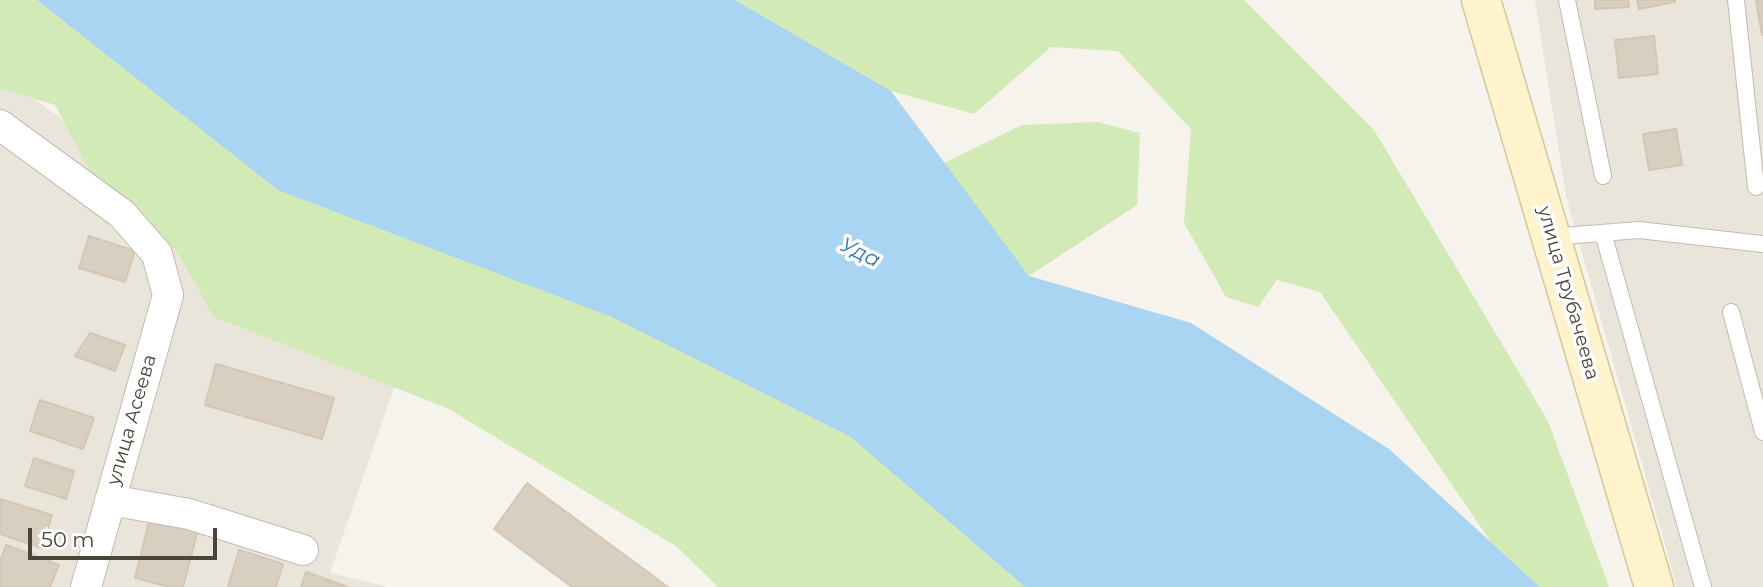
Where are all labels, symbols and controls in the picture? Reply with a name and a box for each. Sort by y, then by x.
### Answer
street label: улица Трубачеева [1532,204,1604,382]
water label: Уда [836,233,884,273]
street label: улица Асеева [102,352,162,488]
scale bar [32,514,220,558]
text: 50 m [41,527,95,552]

